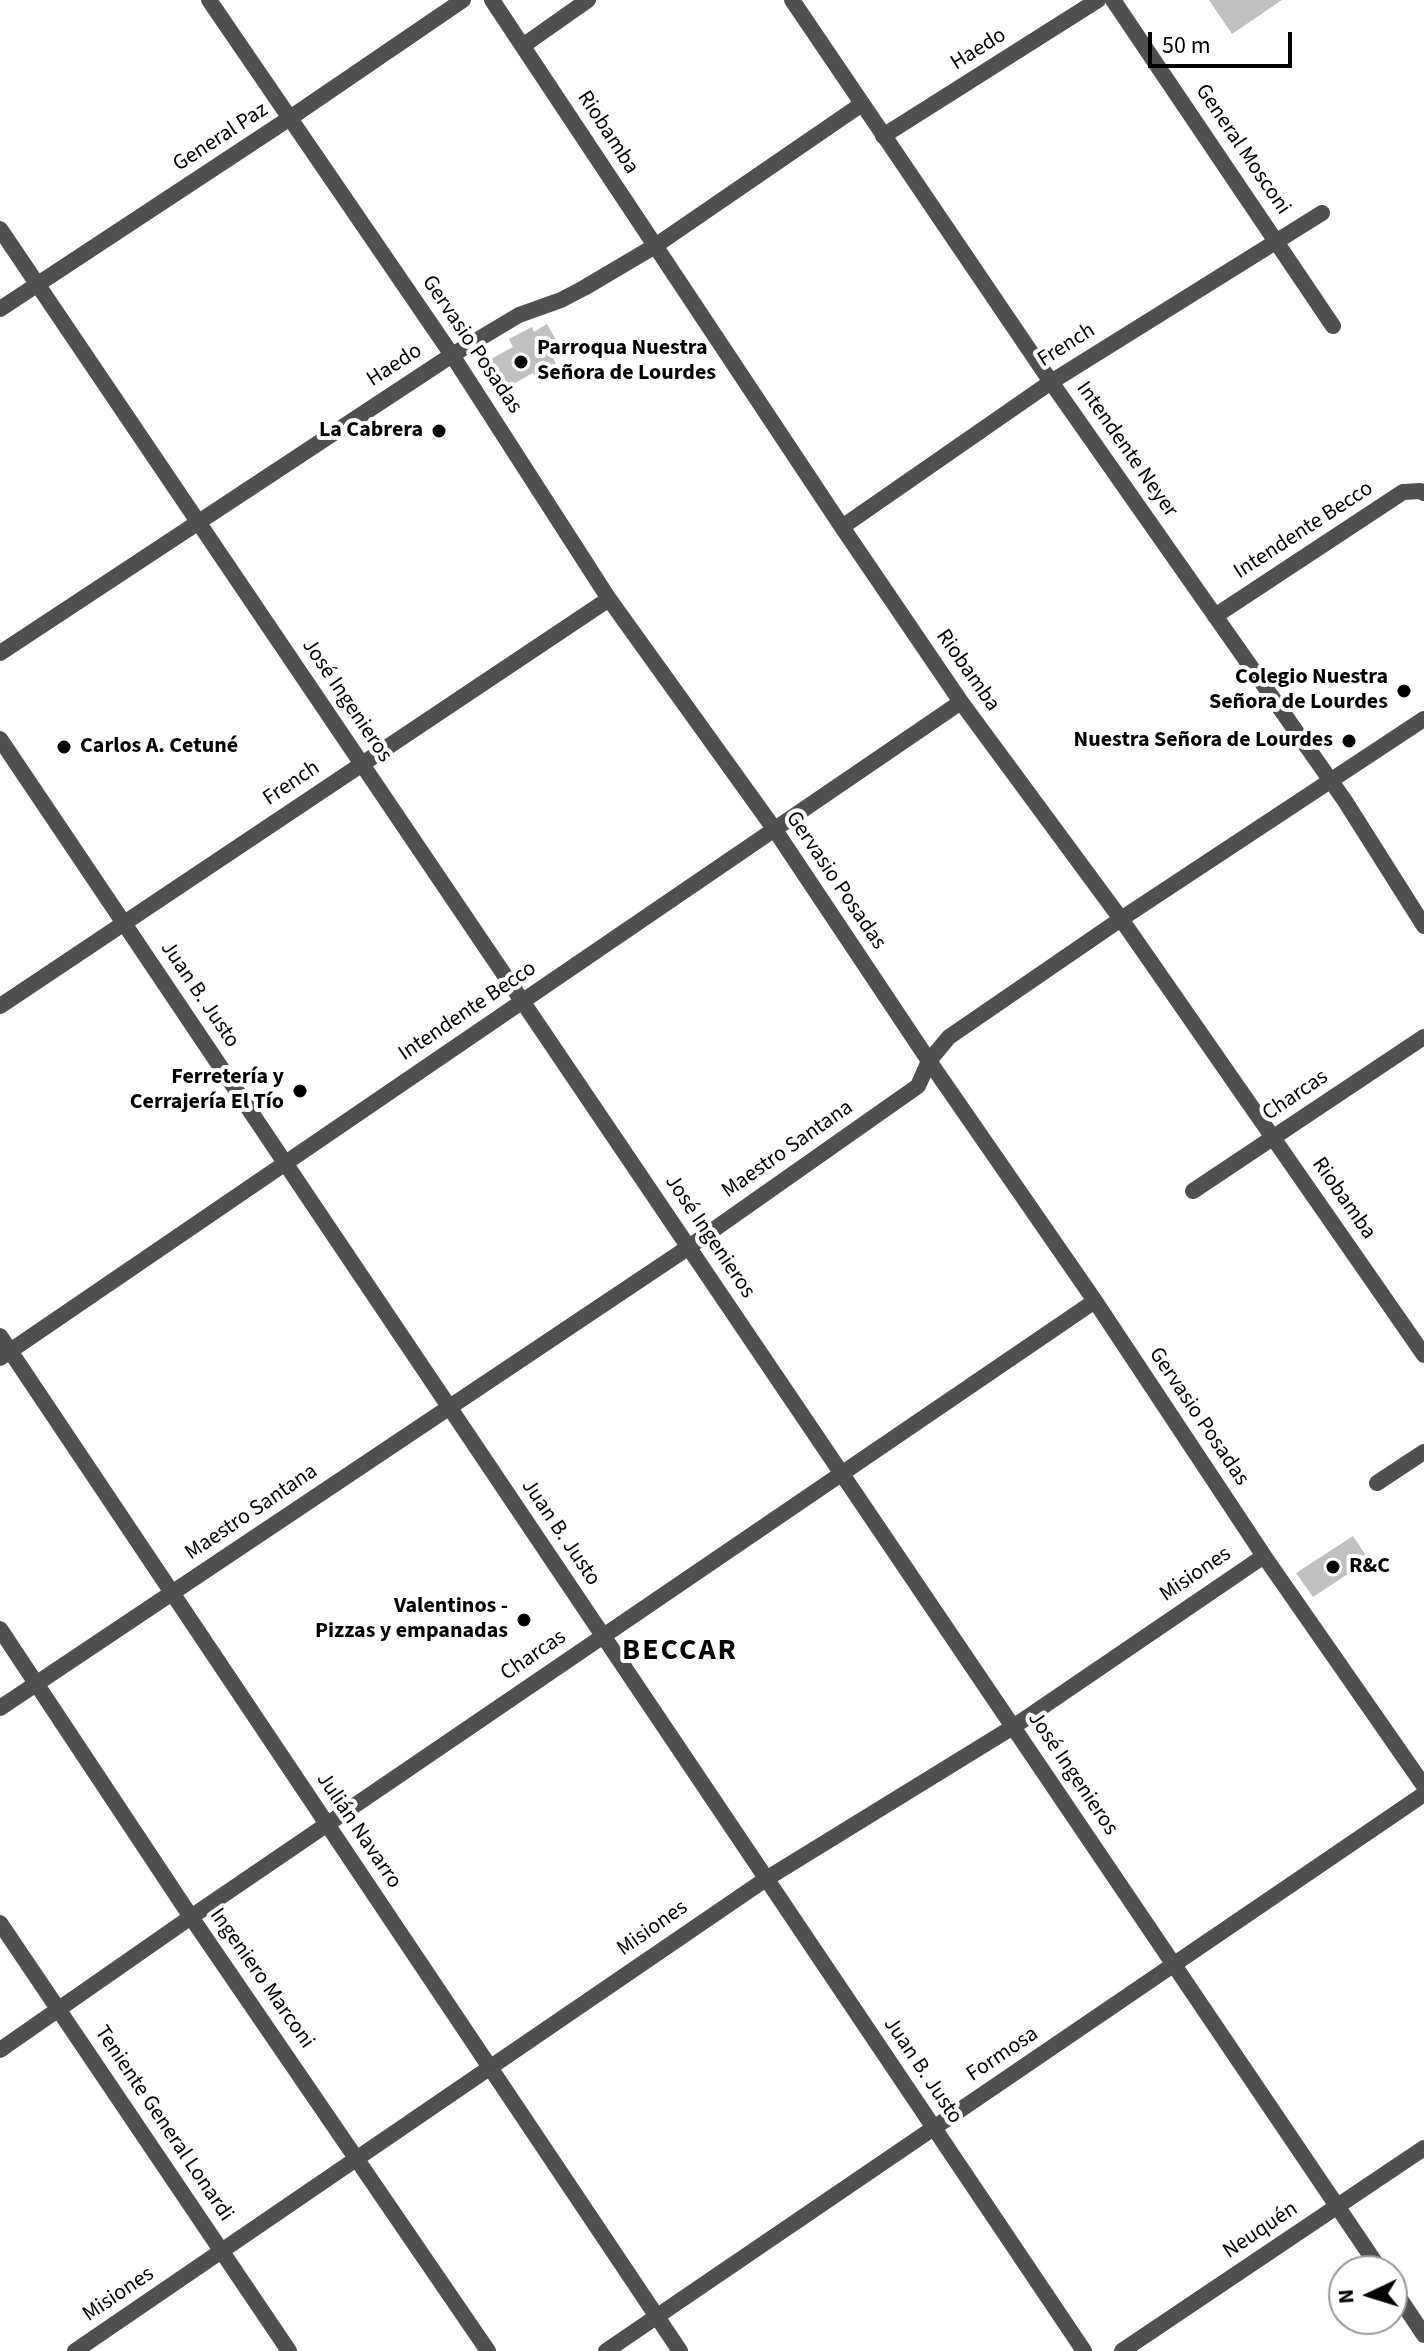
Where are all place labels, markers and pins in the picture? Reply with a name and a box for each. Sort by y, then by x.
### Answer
place label: Parroqua Nuestra Señora de Lourdes [537,336,716,388]
marker: Parroqua Nuestra Señora de Lourdes [512,353,530,371]
place label: La Cabrera [319,418,423,444]
marker: La Cabrera [430,422,448,440]
place label: Colegio Nuestra Señora de Lourdes [1209,665,1388,716]
marker: Colegio Nuestra Señora de Lourdes [1395,682,1413,700]
place label: Nuestra Señora de Lourdes [1074,728,1333,754]
marker: Nuestra Señora de Lourdes [1340,732,1358,750]
place label: Carlos A. Cetuné [80,734,238,760]
marker: Carlos A. Cetuné [55,738,73,756]
place label: Ferretería y Cerrajería El Tío [130,1065,284,1116]
marker: Ferretería y Cerrajería El Tío [291,1082,309,1100]
place label: R&C [1349,1554,1390,1580]
marker: R&C [1324,1558,1342,1576]
place label: Valentinos - Pizzas y empanadas [315,1594,508,1646]
marker: Valentinos - Pizzas y empanadas [515,1611,533,1629]

